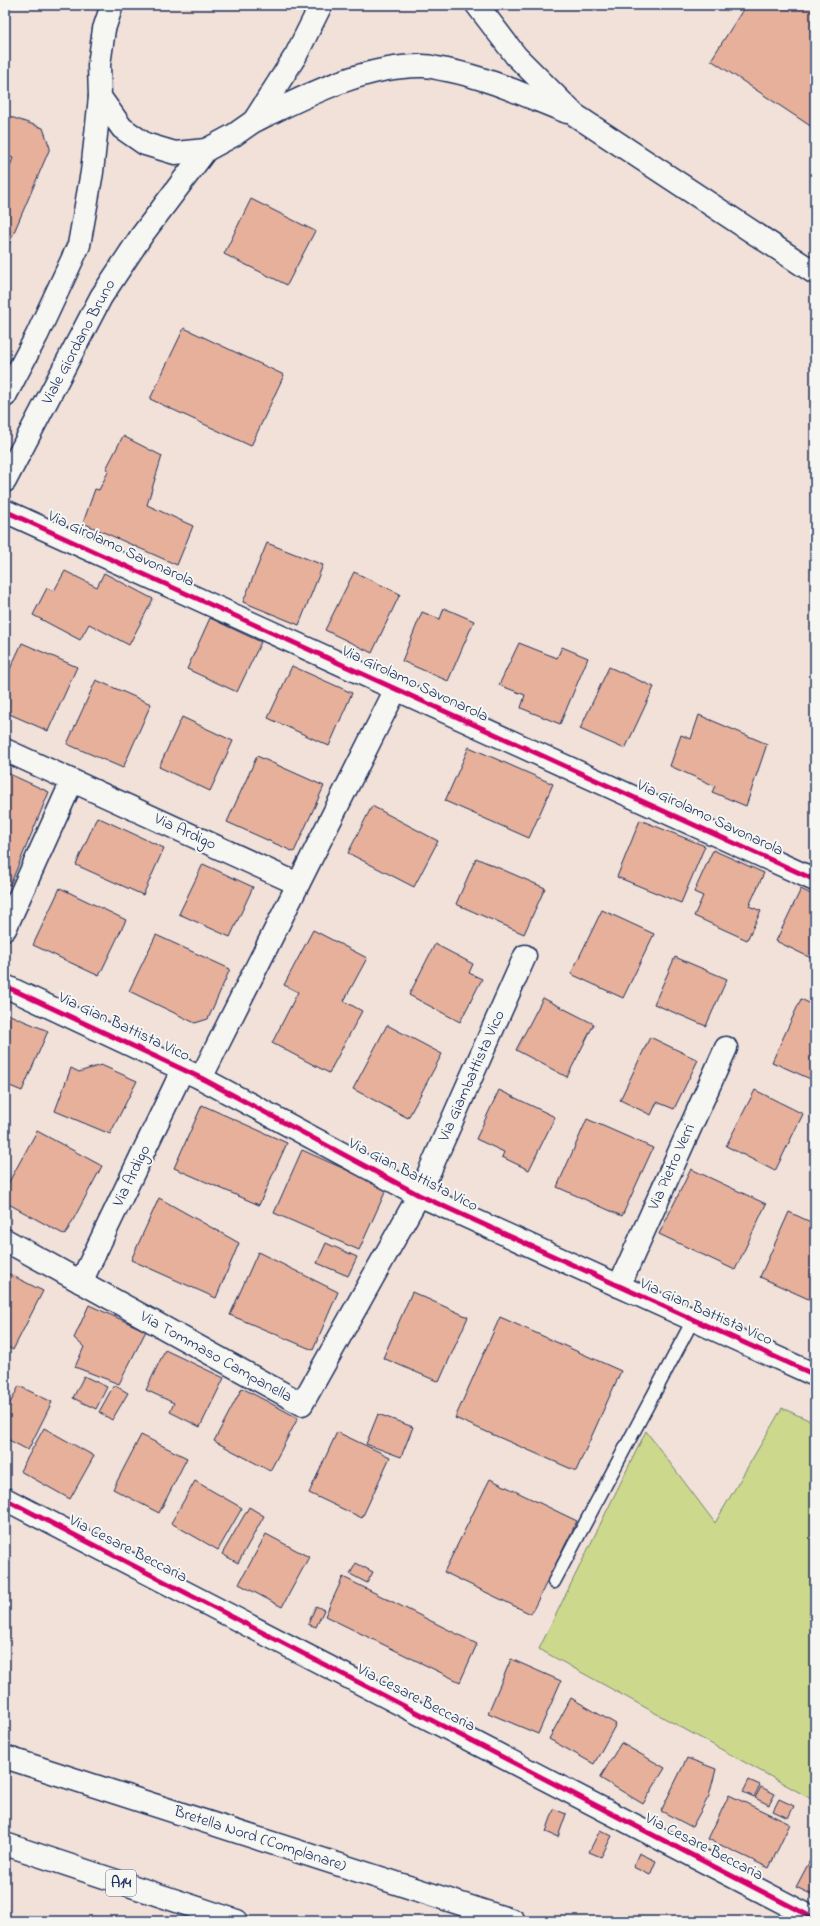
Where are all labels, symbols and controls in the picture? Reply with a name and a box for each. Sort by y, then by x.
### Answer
street label: Viale Giordano Bruno [35,275,122,410]
street label: Via Girolamo Savonarola [43,504,198,594]
street label: Via Girolamo Savonarola [337,639,492,729]
street label: Via Girolamo Savonarola [632,773,787,863]
street label: Via Ardigo [149,807,220,857]
street label: Via Gian Battista Vico [53,985,194,1068]
street label: Via Giambattista Vico [432,1007,512,1146]
street label: Via Pietro Verri [642,1120,702,1215]
street label: Via Gian Battista Vico [343,1131,482,1218]
street label: Via Ardigo [106,1141,157,1212]
street label: Via Gian Battista Vico [635,1272,776,1352]
street label: Via Tommaso Campanella [135,1305,297,1409]
street label: Via Cesare Beccaria [64,1508,191,1589]
street label: Via Cesare Beccaria [352,1657,479,1738]
street label: Bretella Nord (Complanare) [170,1800,349,1878]
street label: Via Cesare Beccaria [640,1806,767,1887]
road number: A14 [106,1870,136,1896]

